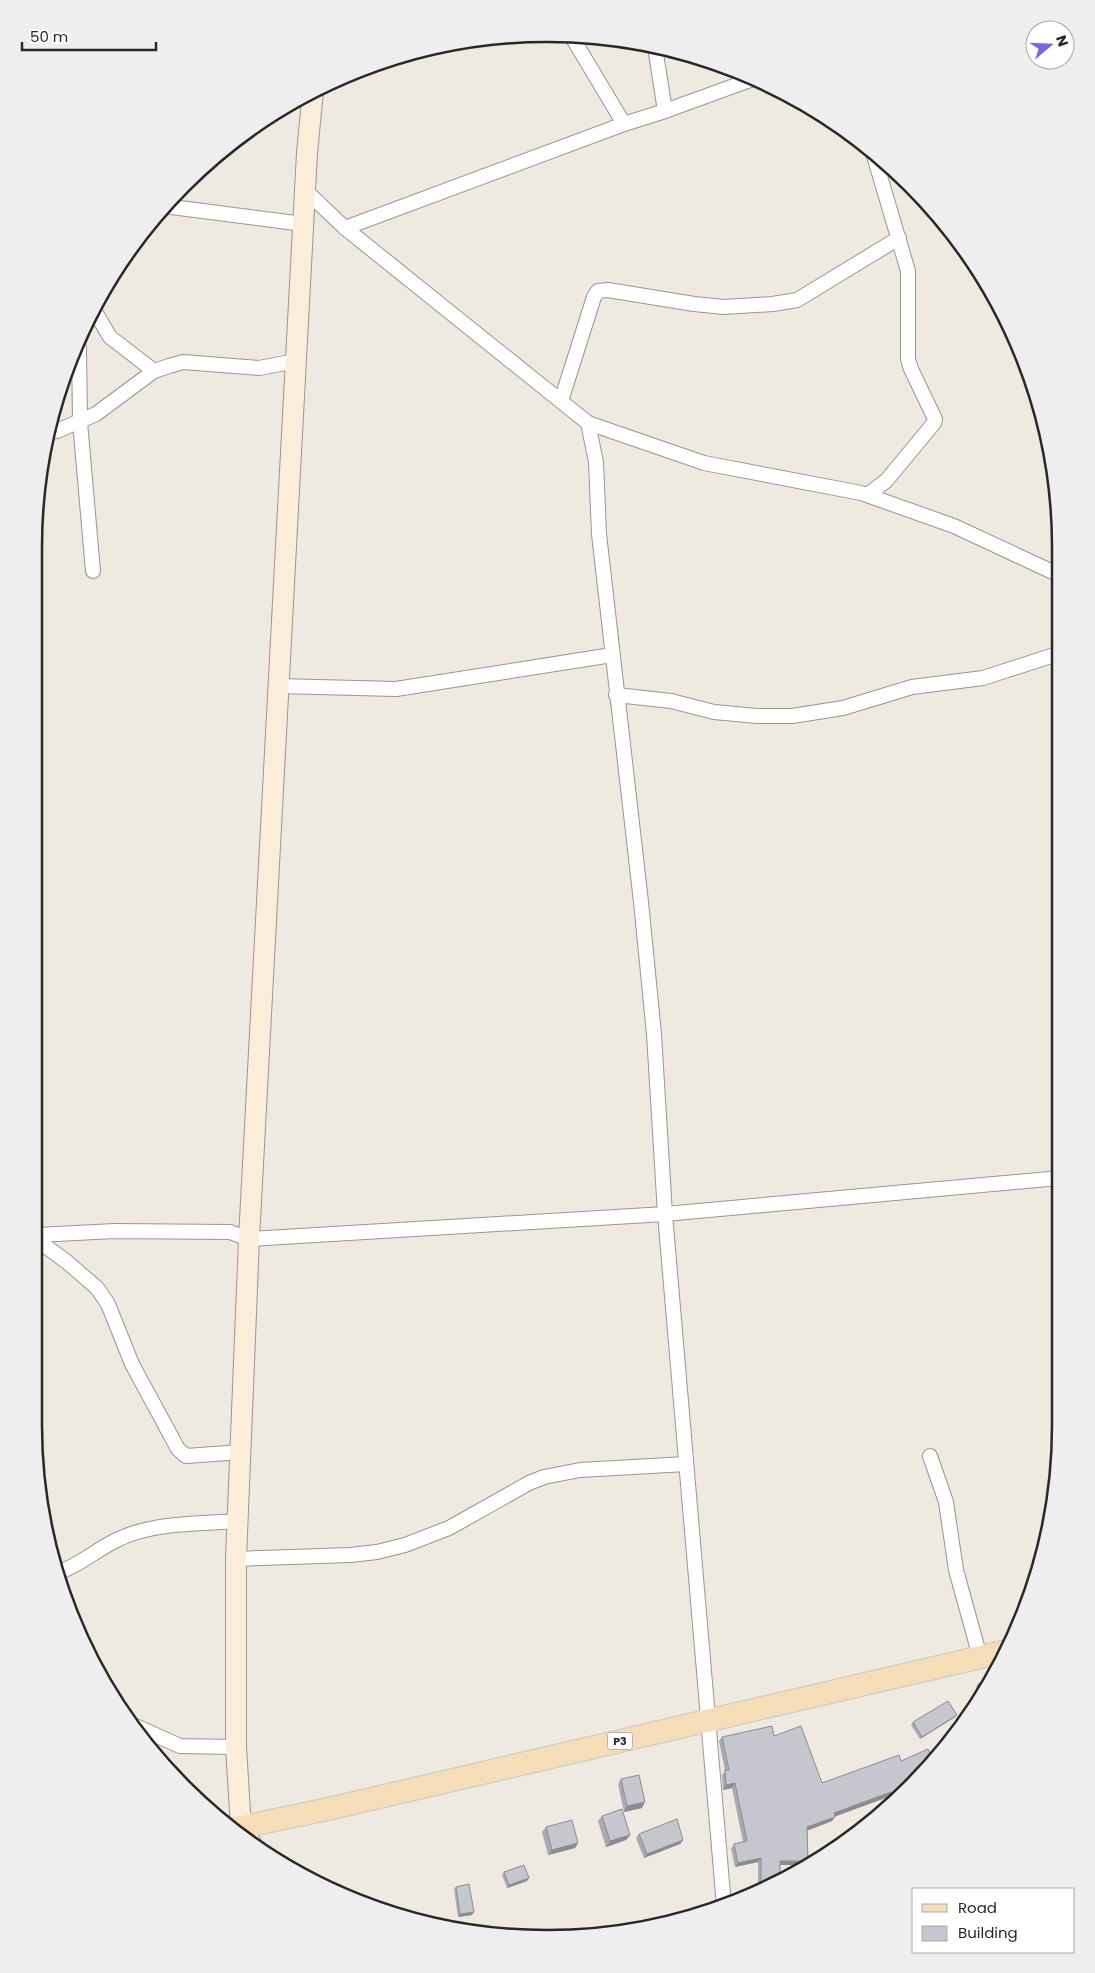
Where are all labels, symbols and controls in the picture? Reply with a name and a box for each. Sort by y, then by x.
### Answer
scale bar [22,20,156,52]
north arrow [1025,20,1075,70]
text: 50 m [30,26,68,47]
text: N [1051,33,1073,49]
road number: P3 [608,1732,632,1750]
legend [912,1888,1075,1953]
text: Road [958,1897,997,1918]
text: Building [958,1922,1018,1943]

